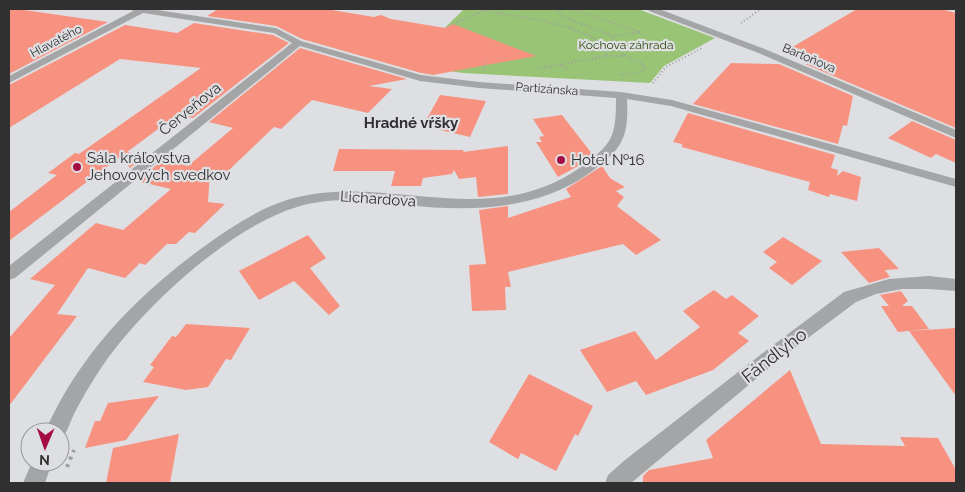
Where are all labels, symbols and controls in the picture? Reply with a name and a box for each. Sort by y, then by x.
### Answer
street label: Hlavatého [28,22,84,60]
park label: Kochova záhrada [578,38,674,52]
street label: Bartoňova [780,41,838,75]
street label: Červeňova [155,78,225,139]
street label: Partizánska [515,80,579,98]
district label: Hradné vŕšky [364,114,459,132]
place label: Sála kráľovstva Jehovových svedkov [87,149,230,184]
place label: Hotel №16 [571,151,644,169]
marker: Hotel №16 [555,154,567,166]
marker: Sála kráľovstva Jehovových svedkov [71,161,83,173]
street label: Lichardova [339,187,417,211]
street label: Fándlyho [737,323,811,387]
north arrow [20,422,70,472]
text: N [39,452,50,468]

